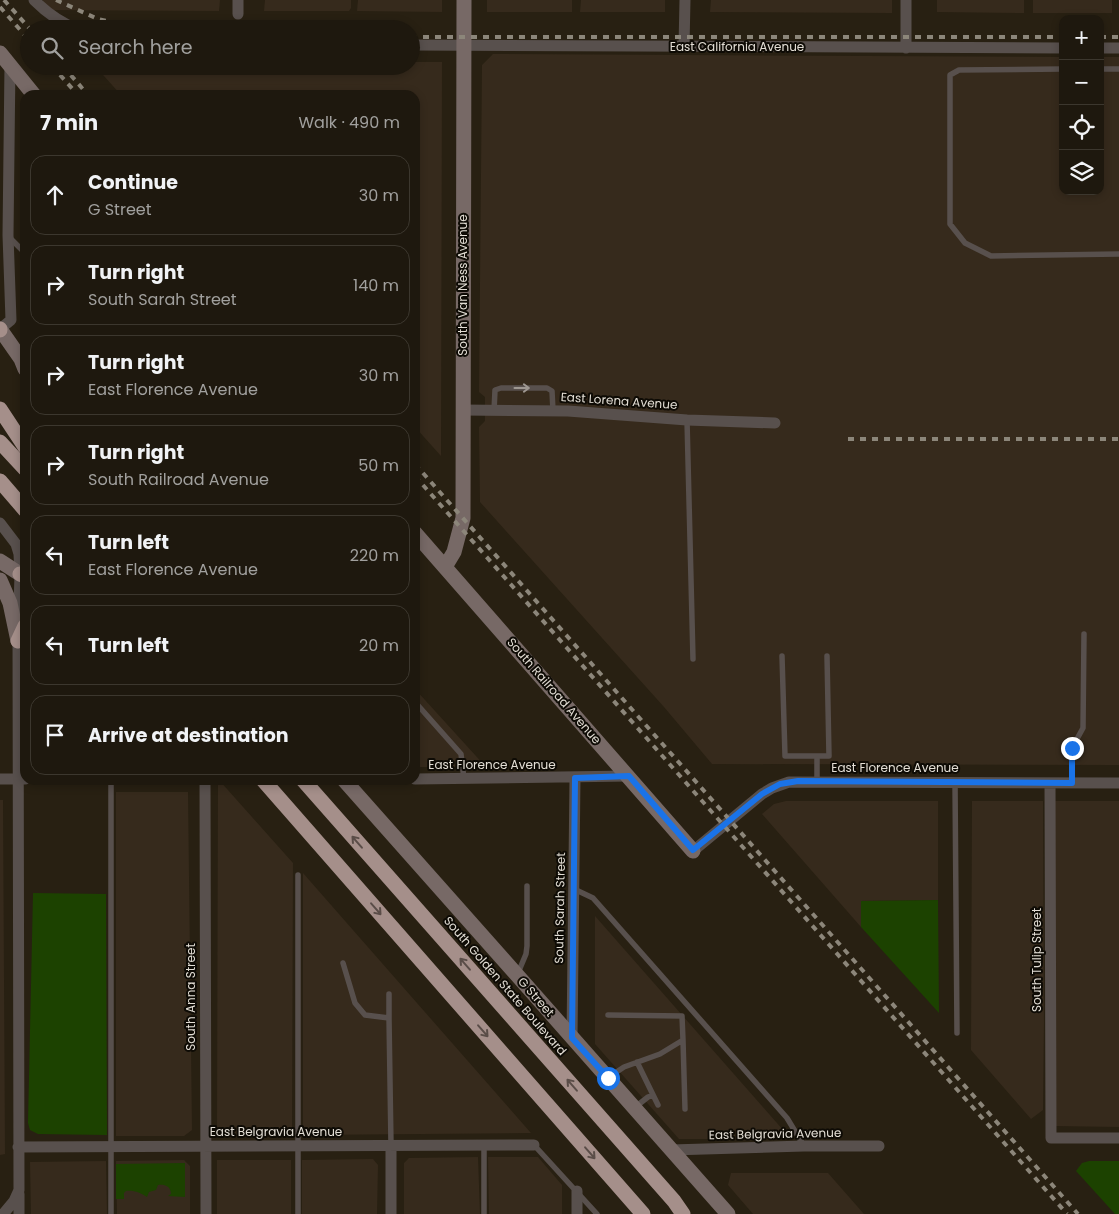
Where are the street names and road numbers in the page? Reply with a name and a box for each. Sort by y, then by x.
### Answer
street label: East California Avenue [670,38,804,55]
street label: South Van Ness Avenue [454,214,471,356]
street label: East Lorena Avenue [560,388,678,413]
street label: South Railroad Avenue [503,634,605,747]
street label: East Florence Avenue [428,756,556,773]
street label: East Florence Avenue [831,759,959,776]
street label: South Sarah Street [550,852,569,964]
street label: South Tulip Street [1028,908,1045,1012]
street label: South Golden State Boulevard [440,912,571,1059]
street label: South Anna Street [182,943,199,1051]
street label: G Street [514,973,558,1020]
street label: East Belgravia Avenue [210,1123,342,1140]
street label: East Belgravia Avenue [709,1124,841,1143]

